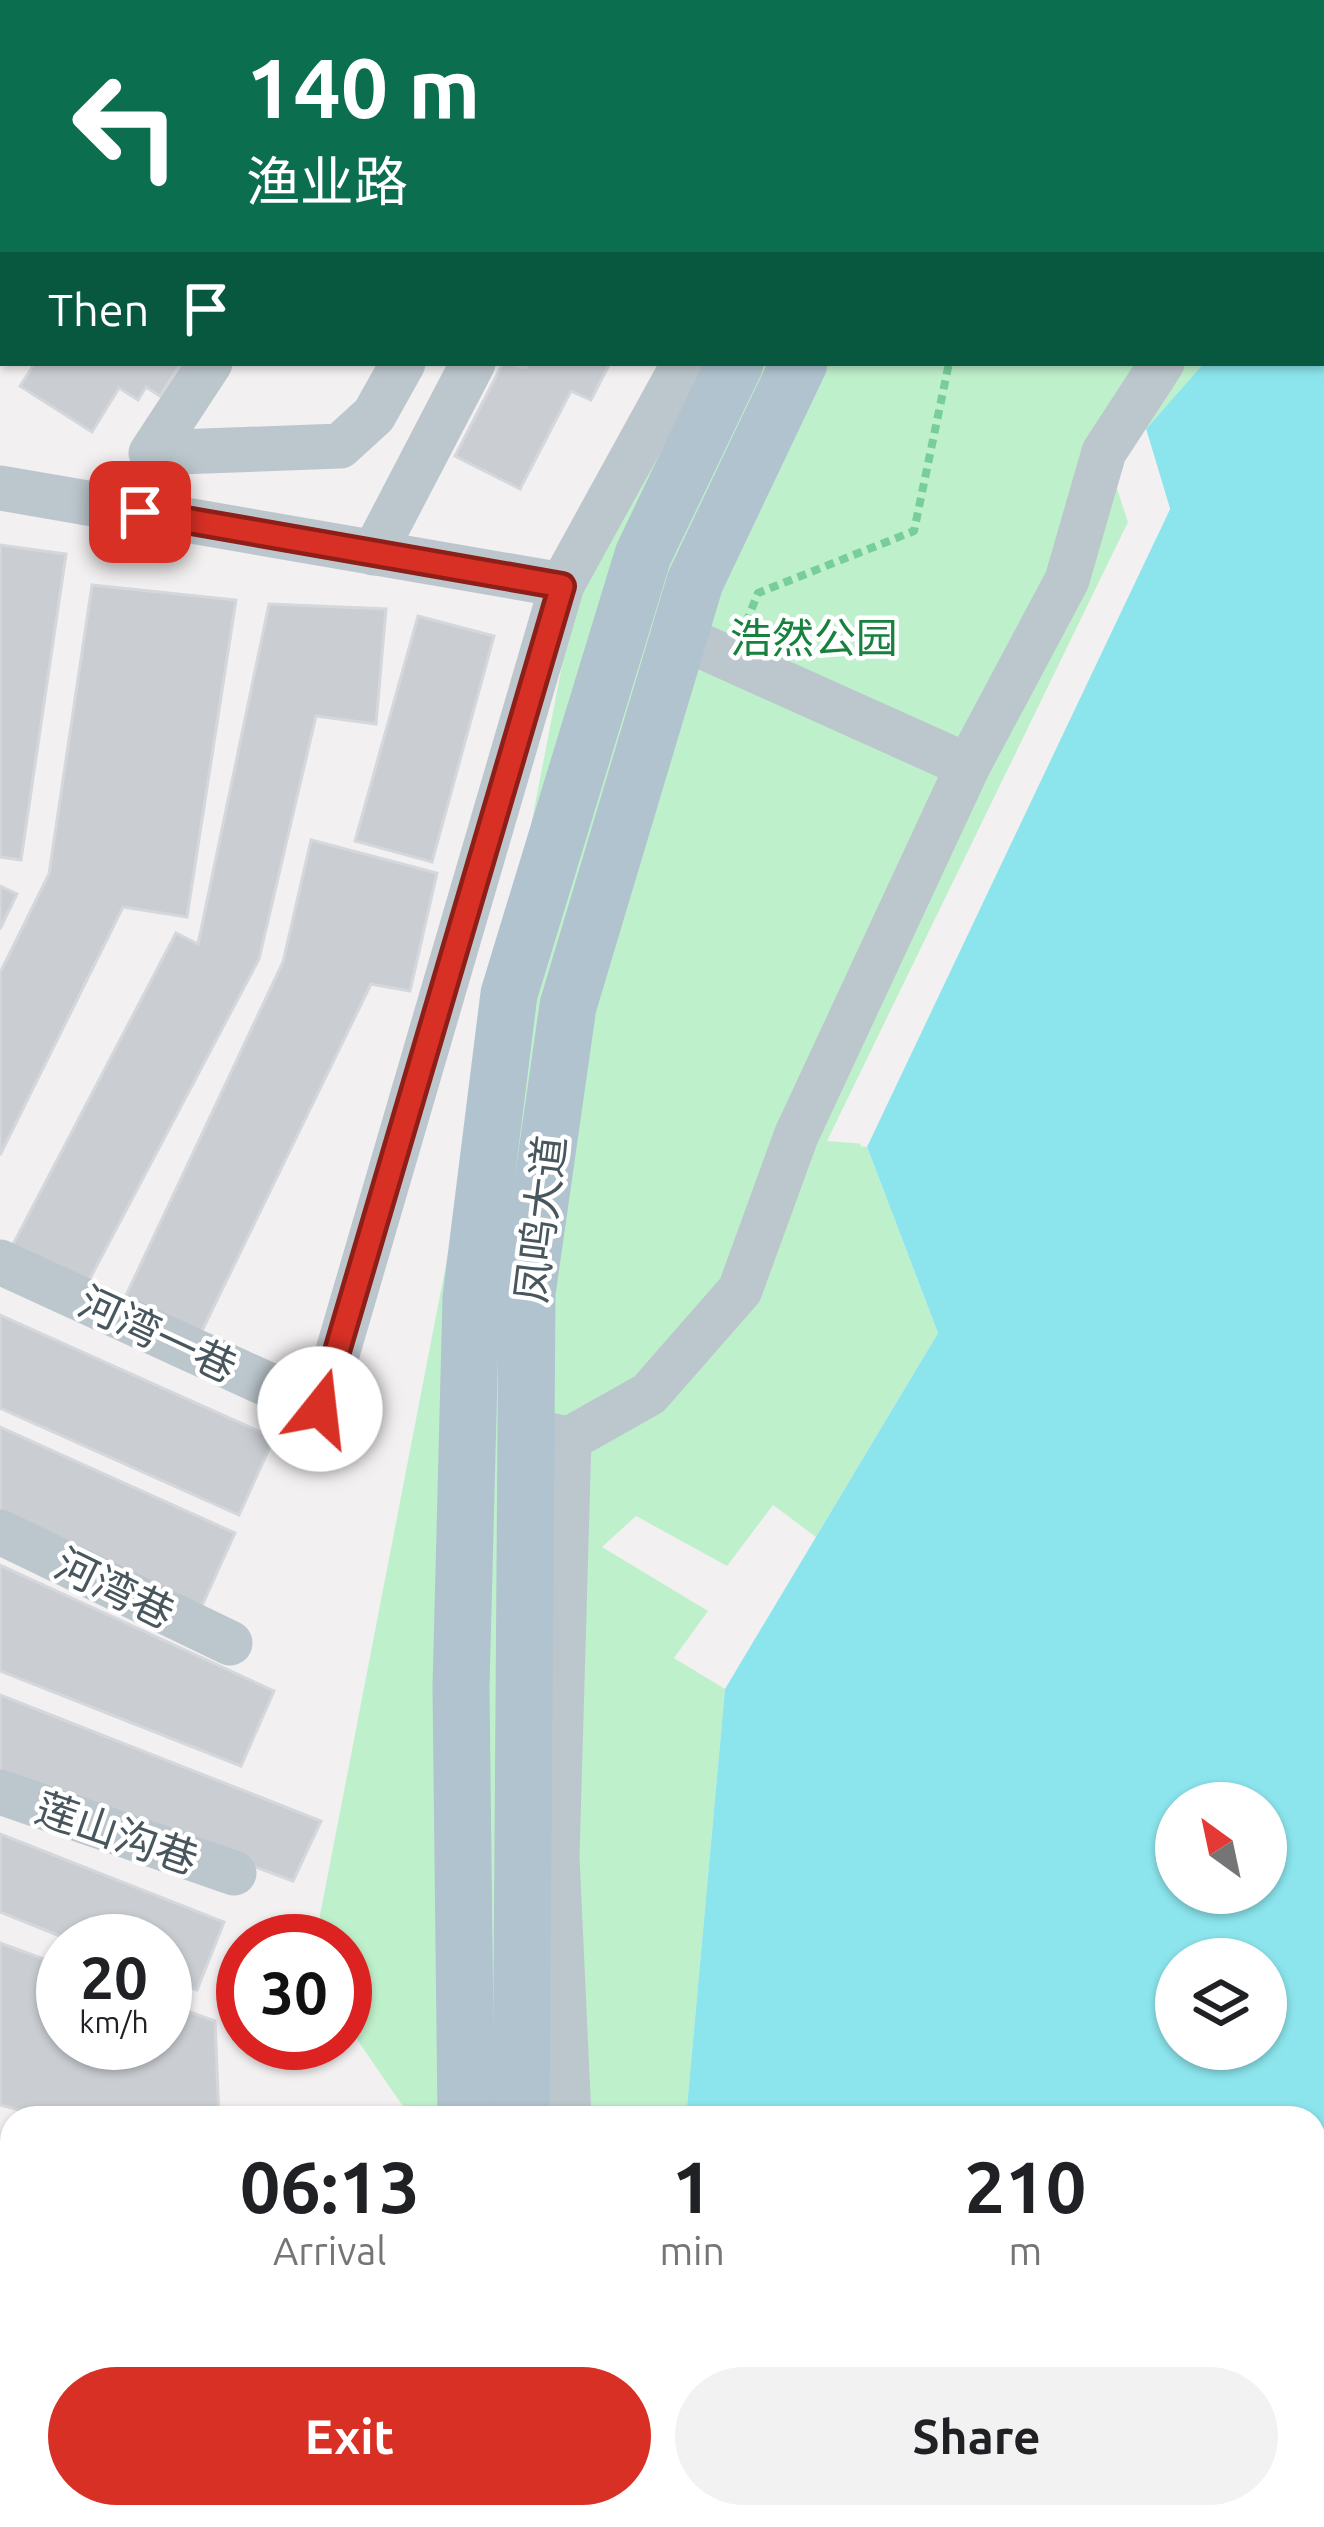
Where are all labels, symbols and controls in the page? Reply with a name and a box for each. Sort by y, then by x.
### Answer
text: 140 m [246,40,480,134]
icon: left [48,48,204,204]
text: 渔业路 [246,151,408,211]
icon: arrive [173,276,239,342]
text: Then [48,284,149,335]
pin [89,461,191,563]
icon: arrive [107,479,173,545]
park label: 浩然公园 [730,614,898,661]
street label: 凤鸣大道 [506,1133,574,1305]
street label: 河湾一巷 [72,1277,244,1391]
position arrow [257,1346,383,1472]
street label: 河湾巷 [48,1539,182,1637]
north arrow [1155,1782,1287,1914]
map controls [1155,1782,1287,2070]
street label: 莲山沟巷 [30,1783,204,1883]
speed limit sign: 30 [216,1914,372,2070]
button: layers [1155,1938,1287,2070]
text: 20 [80,1943,148,2010]
text: km/h [79,2005,149,2039]
text: 06:13 [240,2146,420,2227]
text: 1 [672,2146,712,2227]
text: 210 [964,2146,1086,2227]
text: Arrival [273,2229,387,2272]
text: min [659,2229,725,2272]
text: m [1009,2229,1042,2272]
button: Exit [48,2367,651,2505]
button: Share [675,2367,1278,2505]

